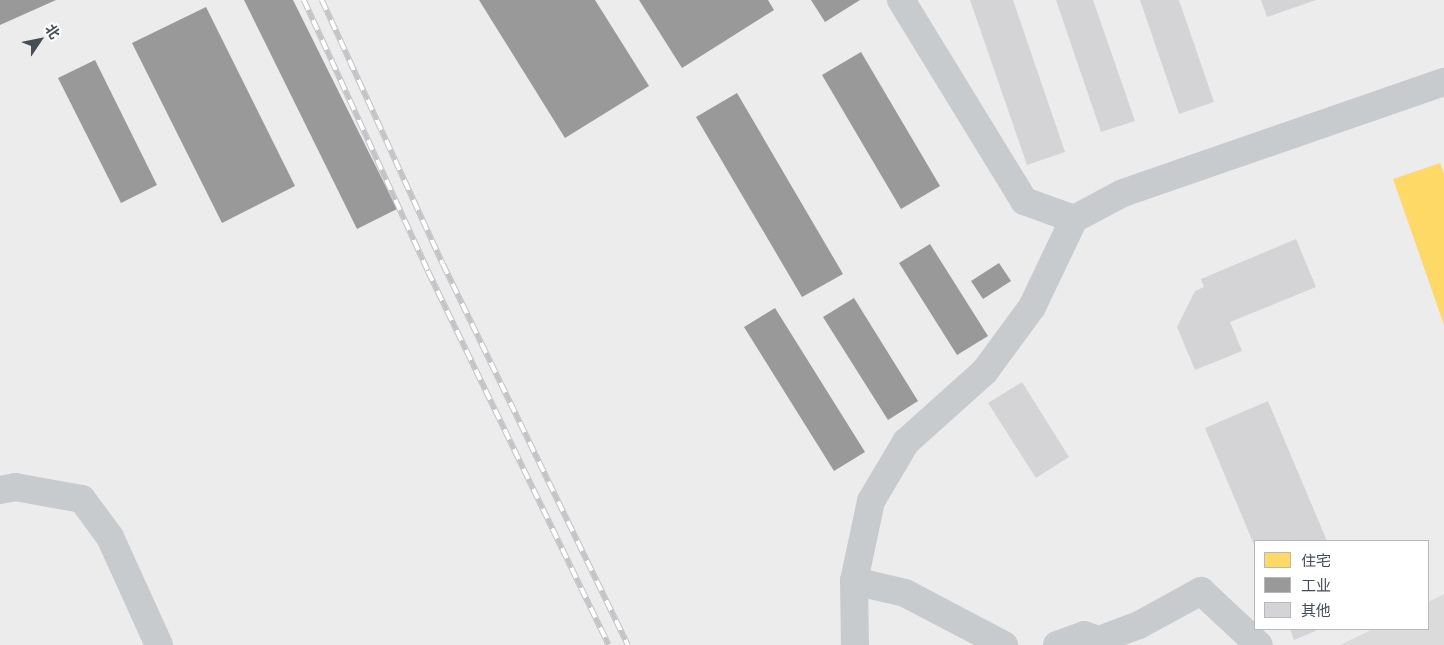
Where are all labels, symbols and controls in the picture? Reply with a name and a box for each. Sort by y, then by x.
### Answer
north arrow [15,15,65,65]
text: 北 [42,21,63,42]
legend [1254,540,1429,630]
text: 住宅 [1301,552,1331,570]
text: 工业 [1301,577,1331,595]
text: 其他 [1301,602,1331,620]

